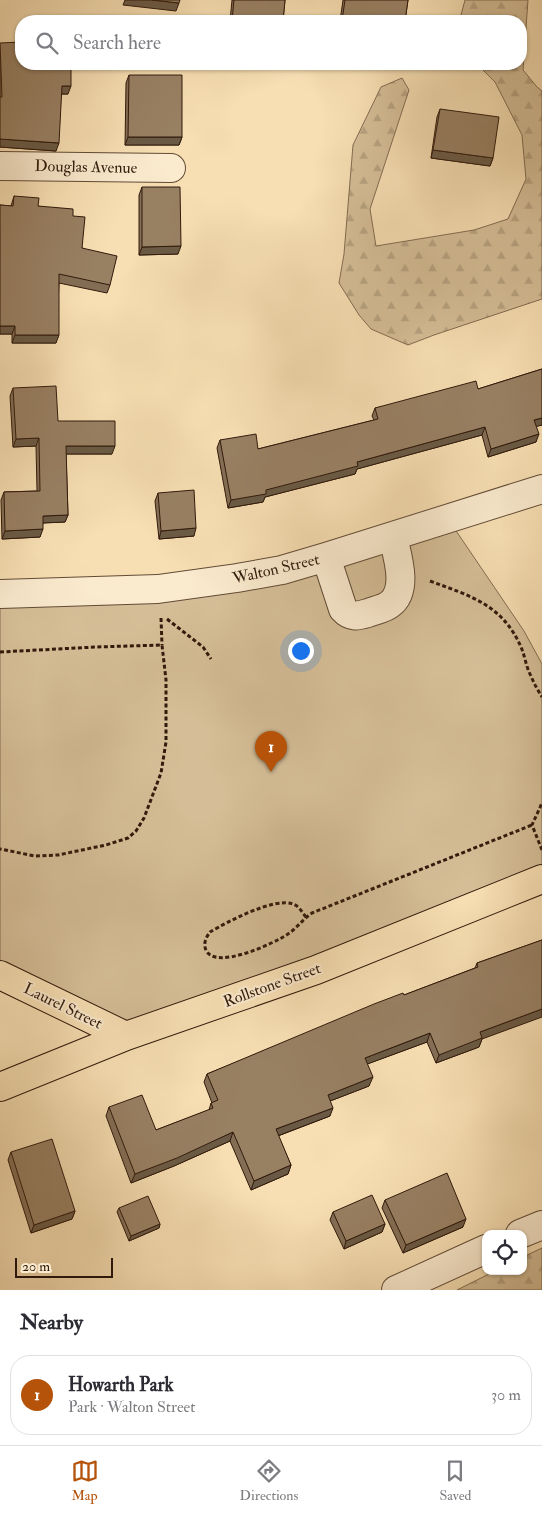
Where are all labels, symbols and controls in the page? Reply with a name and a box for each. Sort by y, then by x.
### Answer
search box [15,15,527,70]
icon: search [33,29,61,57]
text: Search here [73,31,161,55]
street label: Douglas Avenue [34,156,138,178]
street label: Walton Street [230,549,321,589]
your location [288,638,314,664]
pin: 1 [255,731,287,772]
street label: Rollstone Street [221,958,323,1012]
street label: Laurel Street [20,978,106,1034]
map controls [482,1230,527,1275]
button: locate [482,1230,527,1275]
scale bar [15,1255,112,1278]
text: 20 m [22,1258,50,1275]
text: Nearby [20,1309,83,1336]
text: Howarth Park [68,1373,174,1397]
text: 1 [34,1385,40,1405]
text: 30 m [491,1385,521,1405]
text: Park · Walton Street [68,1397,195,1417]
tab: Map [71,1457,99,1504]
tab: Directions [240,1457,298,1504]
tab: Saved [439,1457,471,1504]

